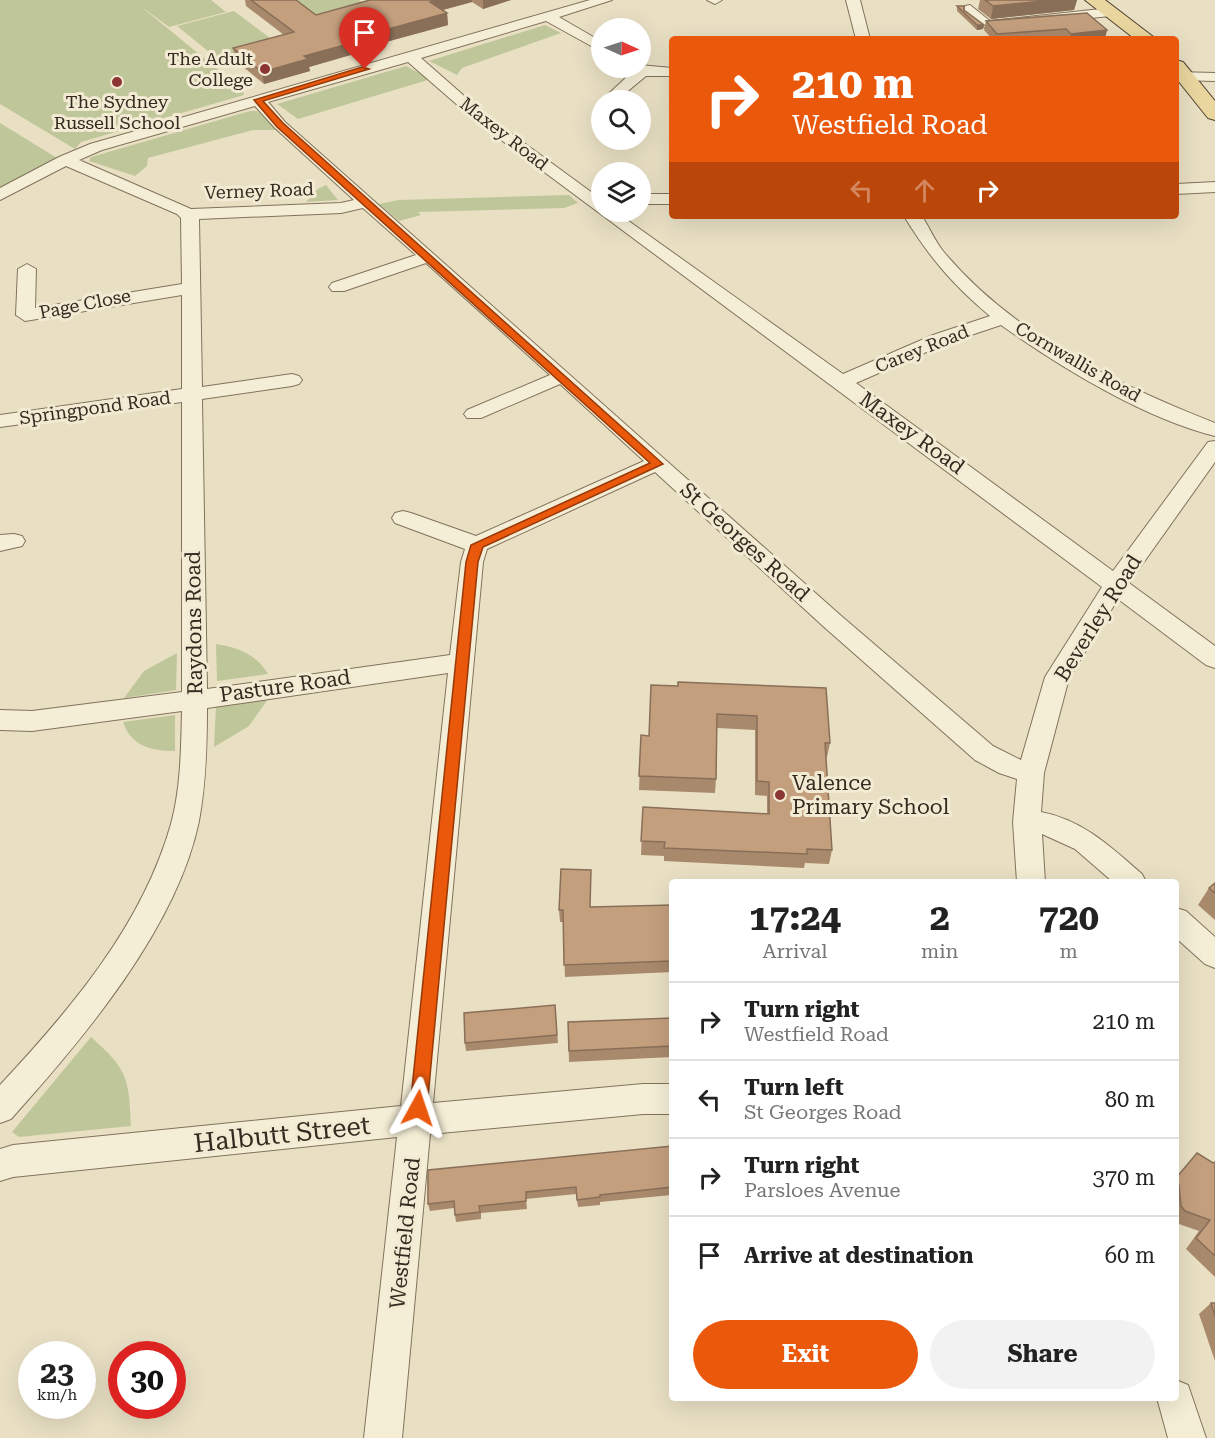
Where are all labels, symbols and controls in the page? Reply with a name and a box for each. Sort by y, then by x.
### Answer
pin [339,7,390,69]
icon: arrive [348,16,381,49]
north arrow [591,18,651,78]
map controls [591,18,651,222]
place label: The Adult College [167,48,253,90]
text: 210 m [792,59,914,108]
icon: right [693,60,771,138]
marker: The Adult College [258,62,272,76]
marker: The Sydney Russell School [110,75,124,89]
button: search [591,90,651,150]
place label: The Sydney Russell School [54,91,181,133]
street label: Maxey Road [456,93,553,175]
text: Westfield Road [792,109,988,141]
button: layers [591,162,651,222]
icon: left [845,174,878,207]
icon: ahead [908,174,941,207]
icon: right [971,174,1004,207]
street label: Verney Road [204,178,315,203]
street label: Page Close [37,284,133,323]
street label: Cornwallis Road [1012,317,1145,406]
street label: Carey Road [872,320,972,377]
street label: Springpond Road [18,386,172,429]
street label: Maxey Road [855,387,970,479]
street label: St Georges Road [675,478,815,607]
street label: Raydons Road [181,550,207,695]
street label: Beverley Road [1050,550,1147,686]
street label: Pasture Road [218,665,353,707]
place label: Valence Primary School [792,771,950,819]
marker: Valence Primary School [773,788,787,802]
text: 17:24 [749,897,841,939]
text: 2 [930,897,950,939]
text: 720 [1039,897,1099,939]
text: Arrival [762,939,827,963]
text: min [921,939,958,963]
text: m [1060,939,1078,963]
text: Turn right [744,997,859,1022]
icon: right [693,1005,726,1038]
text: 210 m [1092,1009,1155,1034]
text: Westfield Road [744,1022,889,1046]
text: Turn left [744,1075,844,1100]
position arrow [386,1076,450,1140]
icon: left [693,1083,726,1116]
text: 80 m [1105,1087,1155,1112]
text: St Georges Road [744,1100,902,1124]
street label: Halbutt Street [192,1110,372,1158]
text: Turn right [744,1153,859,1178]
street label: Westfield Road [385,1156,425,1310]
icon: right [693,1161,726,1194]
text: 370 m [1092,1165,1155,1190]
text: Parsloes Avenue [744,1178,901,1202]
icon: arrive [693,1239,726,1272]
text: Arrive at destination [744,1243,973,1268]
text: 60 m [1105,1243,1155,1268]
button: Exit [693,1320,918,1389]
button: Share [930,1320,1155,1389]
speed limit sign: 30 [108,1341,186,1419]
text: 23 [40,1355,74,1390]
text: km/h [37,1386,77,1404]

